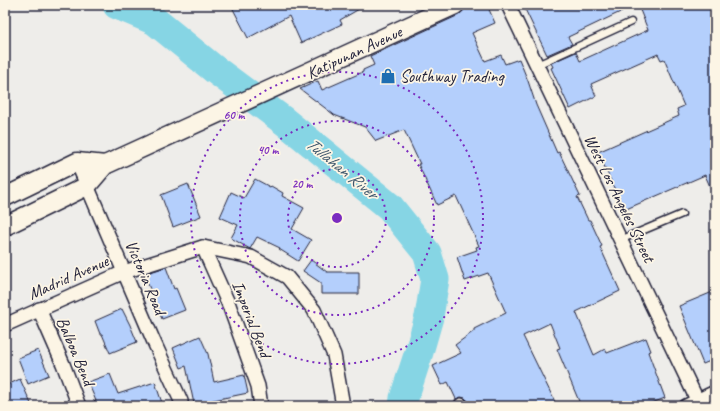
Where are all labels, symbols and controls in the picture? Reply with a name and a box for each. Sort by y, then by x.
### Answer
street label: Katipunan Avenue [303,21,407,84]
place label: Southway Trading [400,66,505,87]
shop icon: Southway Trading [379,67,397,85]
text: 60 m [224,107,246,123]
street label: West Los Angeles Street [580,131,661,268]
water label: Tullahan River [302,132,385,206]
text: 40 m [258,142,279,158]
text: 20 m [292,176,313,192]
centre of rings [330,211,344,225]
street label: Victoria Road [121,237,171,320]
street label: Madrid Avenue [25,250,113,304]
street label: Imperial Bend [227,278,277,363]
street label: Balboa Bend [52,314,100,391]

